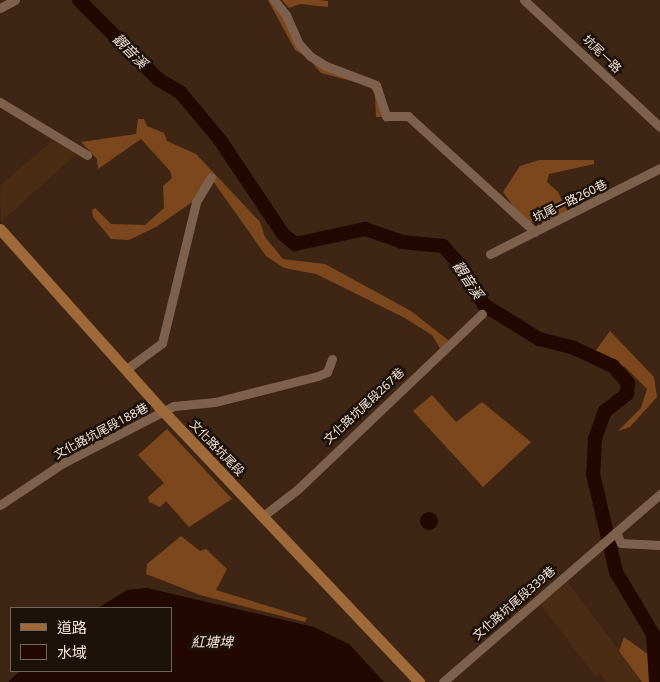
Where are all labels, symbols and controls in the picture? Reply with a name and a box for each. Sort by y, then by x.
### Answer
water label: 觀音溪 [109,30,151,72]
street label: 坑尾一路 [580,32,624,76]
street label: 坑尾一路260巷 [531,177,609,225]
water label: 觀音溪 [449,258,487,302]
street label: 文化路坑尾段267巷 [321,365,407,447]
street label: 文化路坑尾段188巷 [51,400,151,462]
street label: 文化路坑尾段 [187,417,247,479]
street label: 文化路坑尾段339巷 [470,563,558,643]
legend [10,607,172,672]
text: 道路 [57,617,87,637]
water label: 紅塘埤 [191,634,233,650]
text: 水域 [57,642,87,662]

